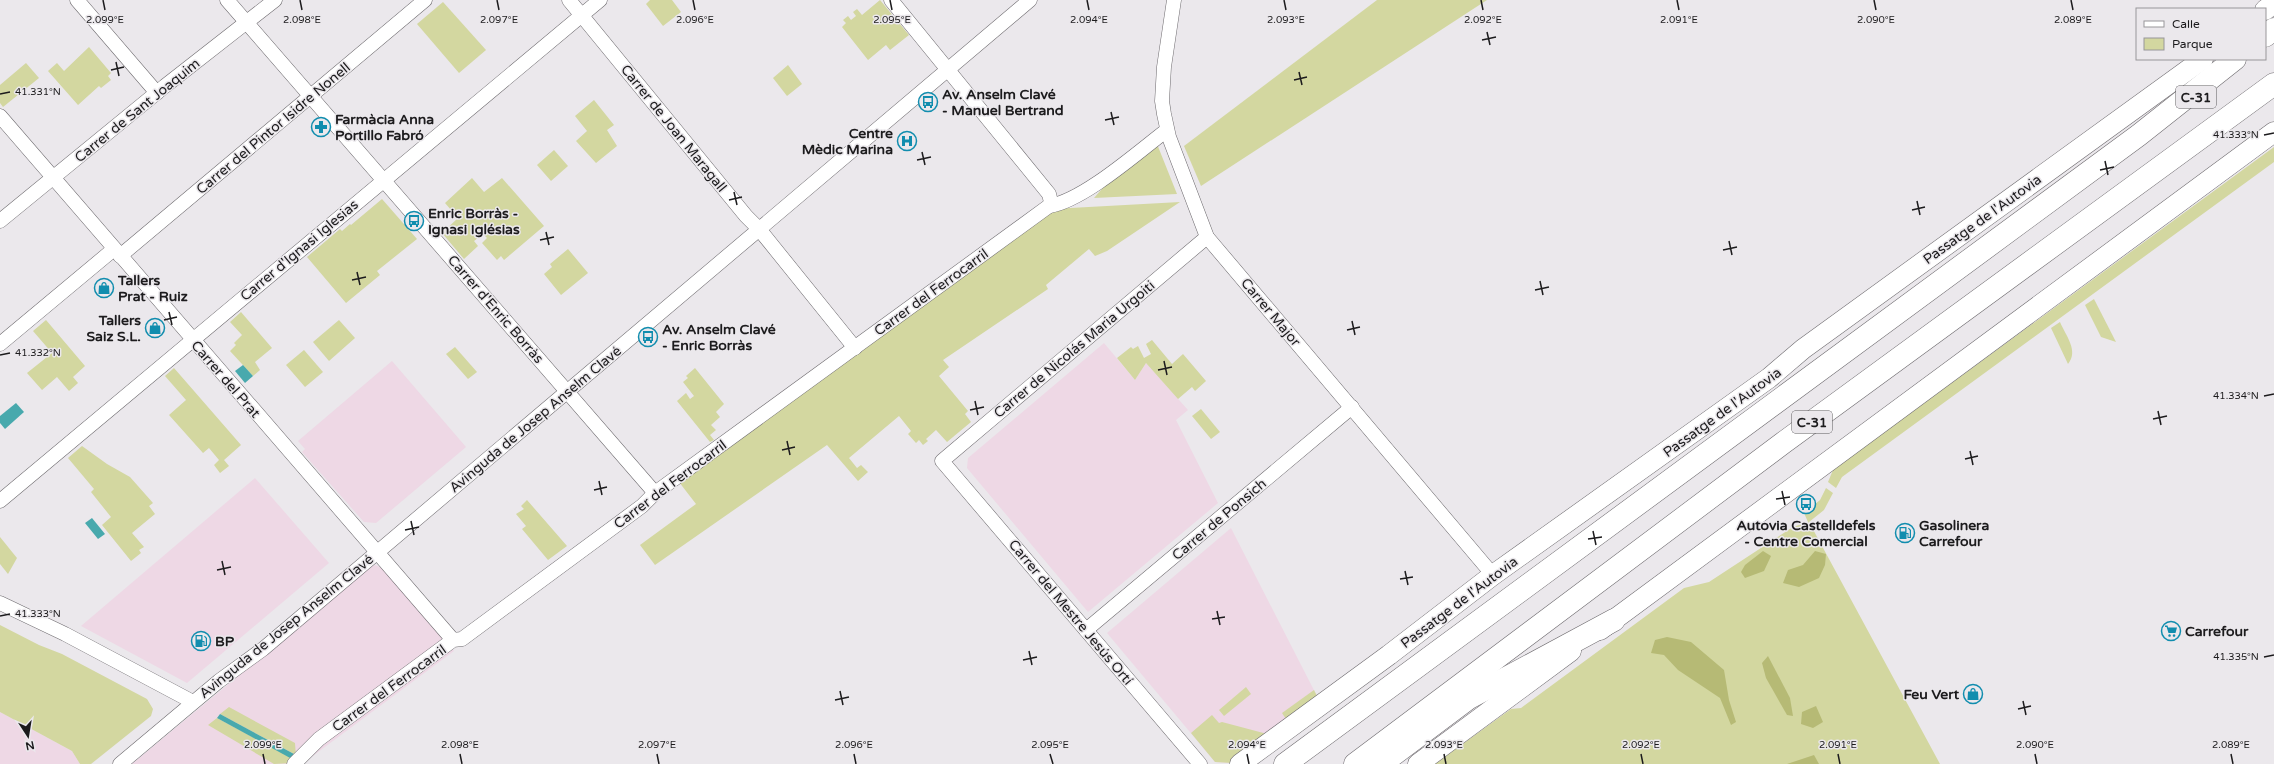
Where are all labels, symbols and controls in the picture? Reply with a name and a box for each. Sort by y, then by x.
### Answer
legend [2136,8,2266,60]
text: 2.099°E [86,14,124,26]
text: 2.098°E [283,14,321,26]
text: 2.097°E [480,14,518,26]
text: 2.096°E [676,14,714,26]
text: 2.095°E [873,14,911,26]
text: 2.094°E [1070,14,1108,26]
text: 2.093°E [1267,14,1305,26]
text: 2.092°E [1464,14,1502,26]
text: 2.091°E [1660,14,1698,26]
text: 2.090°E [1857,14,1895,26]
text: 2.089°E [2054,14,2092,26]
text: Calle [2172,17,2200,31]
text: Parque [2172,37,2213,51]
street label: Carrer de Sant Joaquim [71,55,203,166]
street label: Carrer del Pintor Isidre Nonell [193,59,354,198]
street label: Carrer de Joan Maragall [617,61,730,195]
text: 41.331°N [15,86,61,98]
place label: Av. Anselm Clavé - Manuel Bertrand [942,86,1064,119]
road number: C-31 [2176,86,2216,108]
bus stop icon: Av. Anselm Clavé - Manuel Bertrand [917,91,939,113]
place label: Farmàcia Anna Portillo Fabró [335,111,434,144]
pharmacy icon: Farmàcia Anna Portillo Fabró [310,116,332,138]
place label: Centre Mèdic Marina [802,125,893,158]
text: 41.333°N [2213,129,2259,141]
hospital icon: Centre Mèdic Marina [896,130,918,152]
street label: Passatge de l'Autovia [1920,171,2045,268]
street label: Carrer d'Ignasi Iglesias [237,196,362,305]
place label: Enric Borràs - Ignasi Iglésias [428,205,520,238]
bus stop icon: Enric Borràs - Ignasi Iglésias [403,210,425,232]
street label: Carrer del Ferrocarril [871,245,992,340]
street label: Carrer d'Enric Borràs [444,252,547,367]
place label: Tallers Prat - Ruiz [117,272,188,305]
street label: Carrer Major [1237,275,1304,350]
shop icon: Tallers Prat - Ruiz [93,277,115,299]
street label: Carrer de Nicolás Maria Urgoiti [990,277,1158,422]
place label: Tallers Saiz S.L. [86,312,141,345]
shop icon: Tallers Saiz S.L. [144,317,166,339]
place label: Av. Anselm Clavé - Enric Borràs [662,321,776,354]
bus stop icon: Av. Anselm Clavé - Enric Borràs [637,326,659,348]
street label: Carrer del Prat [188,337,264,422]
street label: Avinguda de Josep Anselm Clavé [446,342,625,496]
text: 41.332°N [15,347,61,359]
street label: Passatge de l'Autovia [1660,364,1785,461]
text: 41.334°N [2213,390,2259,402]
road number: C-31 [1792,411,1832,433]
street label: Carrer del Ferrocarril [611,436,730,532]
street label: Carrer de Ponsich [1169,475,1270,564]
bus stop icon: Autovia Castelldefels - Centre Comercial [1795,493,1817,515]
place label: Autovia Castelldefels - Centre Comercial [1736,517,1876,550]
place label: Gasolinera Carrefour [1919,517,1989,550]
fuel station icon: Gasolinera Carrefour [1894,522,1916,544]
street label: Carrer del Mestre Jesús Ortí [1005,536,1137,689]
street label: Avinguda de Josep Anselm Clavé [196,551,377,702]
street label: Passatge de l'Autovia [1398,553,1521,652]
text: 41.333°N [15,608,61,620]
supermarket icon: Carrefour [2160,620,2182,642]
place label: Carrefour [2185,623,2249,640]
fuel station icon: BP [190,630,212,652]
place label: BP [215,633,235,650]
street label: Carrer del Ferrocarril [329,641,450,736]
text: 41.335°N [2213,651,2259,663]
shop icon: Feu Vert [1962,683,1984,705]
place label: Feu Vert [1903,686,1960,703]
north arrow [8,716,48,756]
text: N [24,738,36,753]
text: 2.099°E [244,739,282,751]
text: 2.098°E [441,739,479,751]
text: 2.097°E [638,739,676,751]
text: 2.096°E [835,739,873,751]
text: 2.095°E [1031,739,1069,751]
text: 2.094°E [1228,739,1266,751]
text: 2.093°E [1425,739,1463,751]
text: 2.092°E [1622,739,1660,751]
text: 2.091°E [1819,739,1857,751]
text: 2.090°E [2016,739,2054,751]
text: 2.089°E [2212,739,2250,751]

